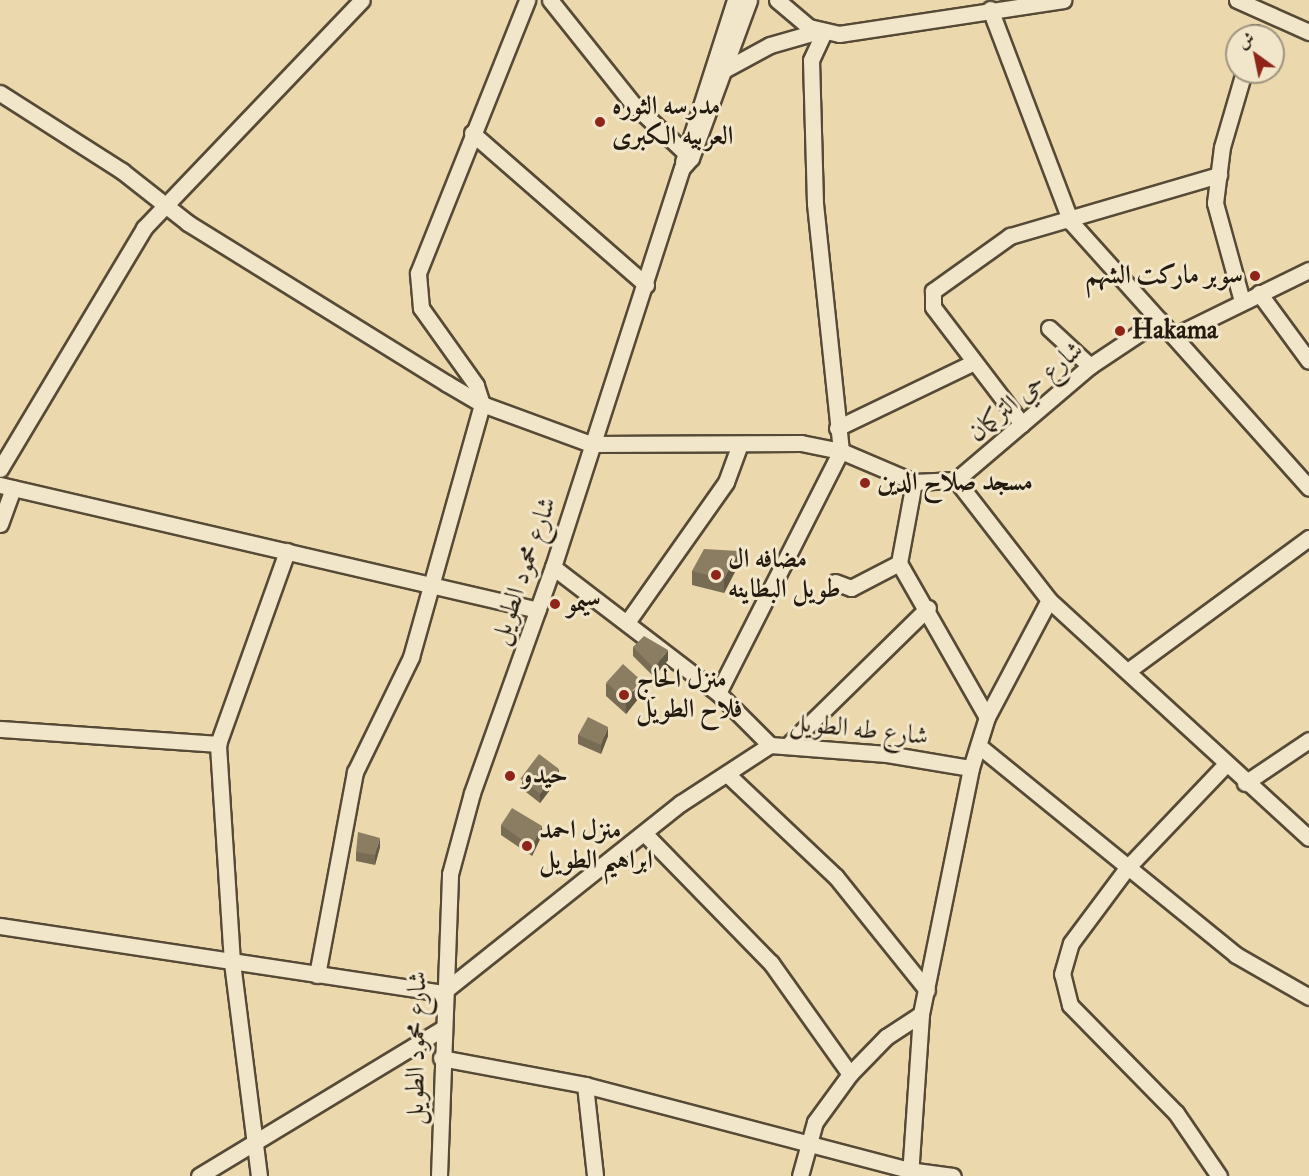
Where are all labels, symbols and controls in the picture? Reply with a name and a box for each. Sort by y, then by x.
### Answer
north arrow [1225,24,1285,84]
text: ش [1234,28,1258,53]
place label: مدرسه الثوره العربيه الكبرى [612,91,733,152]
marker: مدرسه الثوره العربيه الكبرى [593,115,607,129]
place label: سوبر ماركت الشهم [1085,260,1243,292]
marker: سوبر ماركت الشهم [1248,269,1262,283]
place label: Hakama [1132,315,1218,347]
marker: Hakama [1113,324,1127,338]
street label: شارع حي التركمان [962,335,1090,449]
place label: مسجد صلاح الدين [877,467,1033,499]
marker: مسجد صلاح الدين [858,476,872,490]
street label: شارع محمود الطويل [484,493,564,649]
place label: مضافه ال طويل البطاينه [728,544,841,606]
marker: مضافه ال طويل البطاينه [709,568,723,582]
place label: سيمو [567,588,601,620]
marker: سيمو [548,597,562,611]
place label: منزل الحاج فلاح الطويل [636,664,743,726]
marker: منزل الحاج فلاح الطويل [617,688,631,702]
street label: شارع طه الطويل [788,707,930,753]
place label: حيدو [522,760,568,792]
marker: حيدو [503,769,517,783]
place label: منزل احمد ابراهيم الطويل [539,815,653,876]
marker: منزل احمد ابراهيم الطويل [520,839,534,853]
street label: شارع محمود الطويل [400,971,434,1125]

